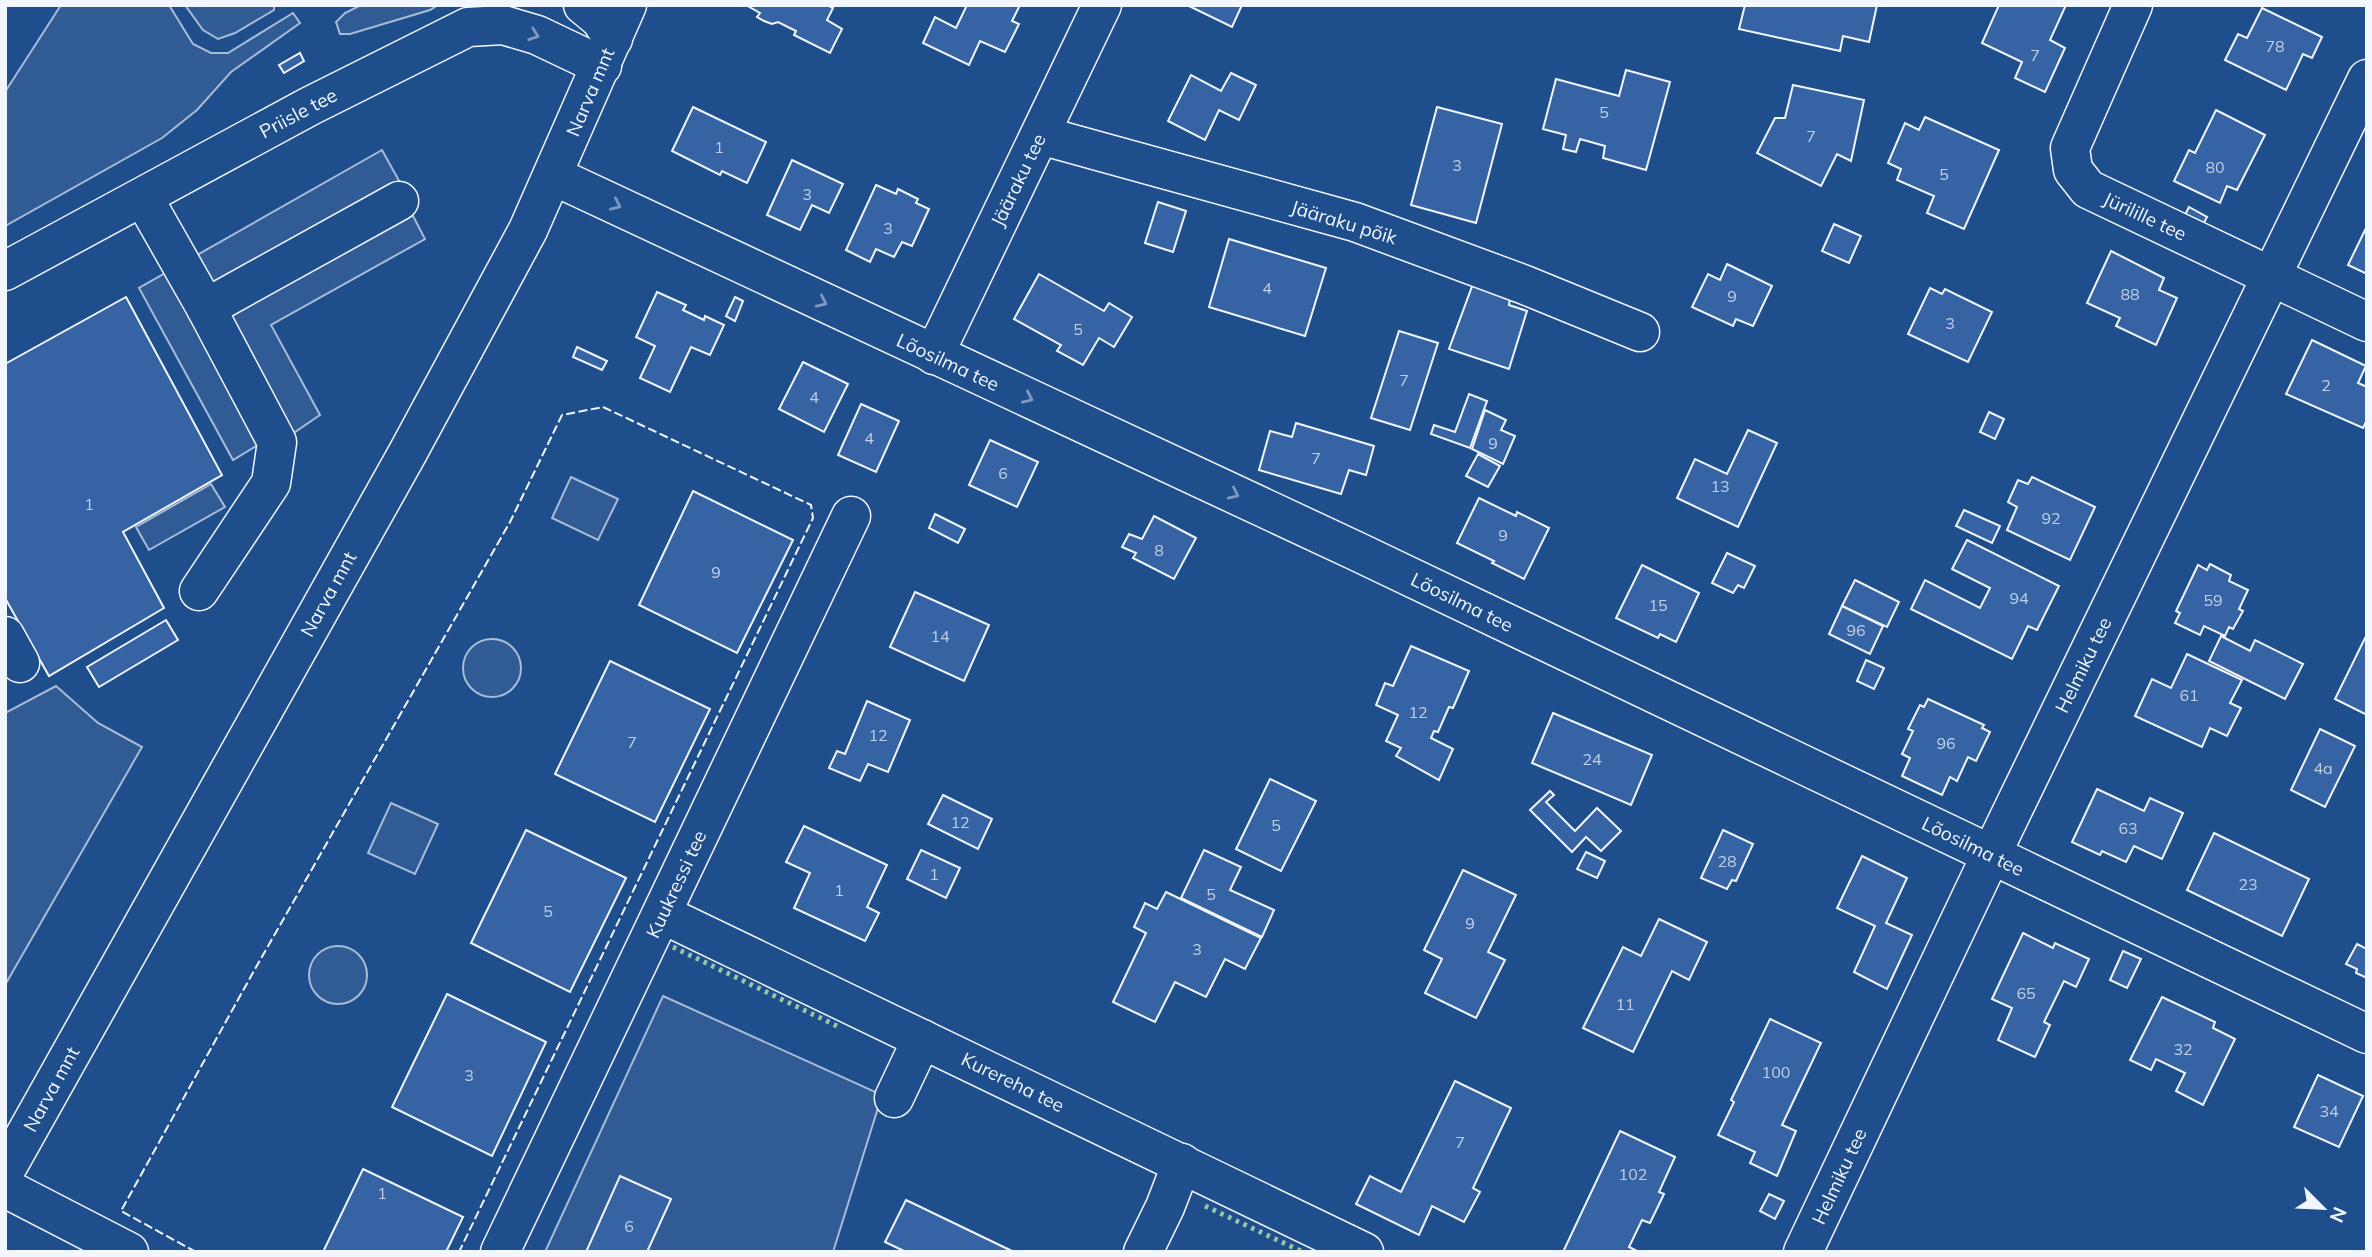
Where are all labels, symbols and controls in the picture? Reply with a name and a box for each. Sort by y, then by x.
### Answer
one-way arrow [528,27,540,41]
house number: 78 [2265,36,2285,56]
street label: Narva mnt [561,44,620,140]
house number: 7 [2030,45,2040,65]
street label: Priisle tee [255,83,341,143]
house number: 5 [1599,102,1609,122]
house number: 7 [1806,126,1816,146]
street label: Jääraku tee [985,130,1051,230]
house number: 1 [714,137,724,157]
house number: 3 [1452,155,1462,175]
house number: 80 [2205,157,2225,177]
house number: 5 [1939,164,1949,184]
house number: 3 [802,184,812,204]
street label: Jürilille tee [2099,186,2191,246]
street label: Jääraku põik [1288,195,1400,250]
one-way arrow [609,197,621,211]
house number: 3 [883,218,893,238]
house number: 4 [1262,278,1272,298]
house number: 88 [2120,284,2140,304]
house number: 9 [1727,286,1737,306]
one-way arrow [814,294,827,308]
house number: 3 [1945,313,1955,333]
house number: 5 [1073,319,1083,339]
street label: Lõosilma tee [893,328,1003,396]
house number: 7 [1399,370,1409,390]
house number: 2 [2321,375,2331,395]
house number: 4 [809,387,819,407]
one-way arrow [1020,390,1033,404]
house number: 4 [864,428,874,448]
house number: 9 [1488,433,1498,453]
house number: 7 [1311,448,1321,468]
house number: 6 [998,463,1008,483]
house number: 13 [1710,476,1730,496]
one-way arrow [1227,486,1239,500]
house number: 1 [84,494,94,514]
house number: 92 [2041,508,2061,528]
house number: 9 [1498,525,1508,545]
house number: 8 [1154,540,1164,560]
street label: Narva mnt [295,547,361,641]
house number: 9 [711,562,721,582]
street label: Lõosilma tee [1407,567,1517,637]
house number: 94 [2009,588,2029,608]
house number: 59 [2203,590,2223,610]
house number: 15 [1648,595,1668,615]
street label: Helmiku tee [2050,613,2116,717]
house number: 96 [1846,620,1866,640]
house number: 14 [930,626,950,646]
house number: 61 [2179,685,2199,705]
house number: 12 [1408,702,1428,722]
house number: 12 [868,725,888,745]
house number: 7 [627,732,637,752]
house number: 96 [1936,733,1956,753]
house number: 24 [1582,749,1602,769]
house number: 4a [2313,758,2333,778]
street label: Lõosilma tee [1918,811,2028,881]
house number: 12 [950,812,970,832]
house number: 5 [1271,815,1281,835]
house number: 63 [2118,818,2138,838]
street label: Kuukressi tee [641,826,711,942]
house number: 28 [1717,851,1737,871]
house number: 1 [929,864,939,884]
house number: 23 [2238,874,2258,894]
house number: 1 [834,880,844,900]
house number: 5 [1206,884,1216,904]
house number: 5 [543,901,553,921]
house number: 9 [1465,913,1475,933]
house number: 3 [1192,939,1202,959]
house number: 65 [2016,983,2036,1003]
house number: 11 [1615,994,1635,1014]
house number: 32 [2173,1039,2193,1059]
street label: Narva mnt [18,1042,84,1136]
street label: Kurereha tee [958,1047,1068,1117]
house number: 100 [1762,1062,1790,1082]
house number: 3 [464,1065,474,1085]
house number: 34 [2319,1101,2339,1121]
street label: Helmiku tee [1806,1124,1872,1228]
house number: 7 [1455,1132,1465,1152]
house number: 102 [1619,1164,1647,1184]
north arrow [2288,1173,2358,1243]
house number: 1 [377,1183,387,1203]
text: N [2325,1203,2352,1226]
house number: 6 [624,1216,634,1236]

